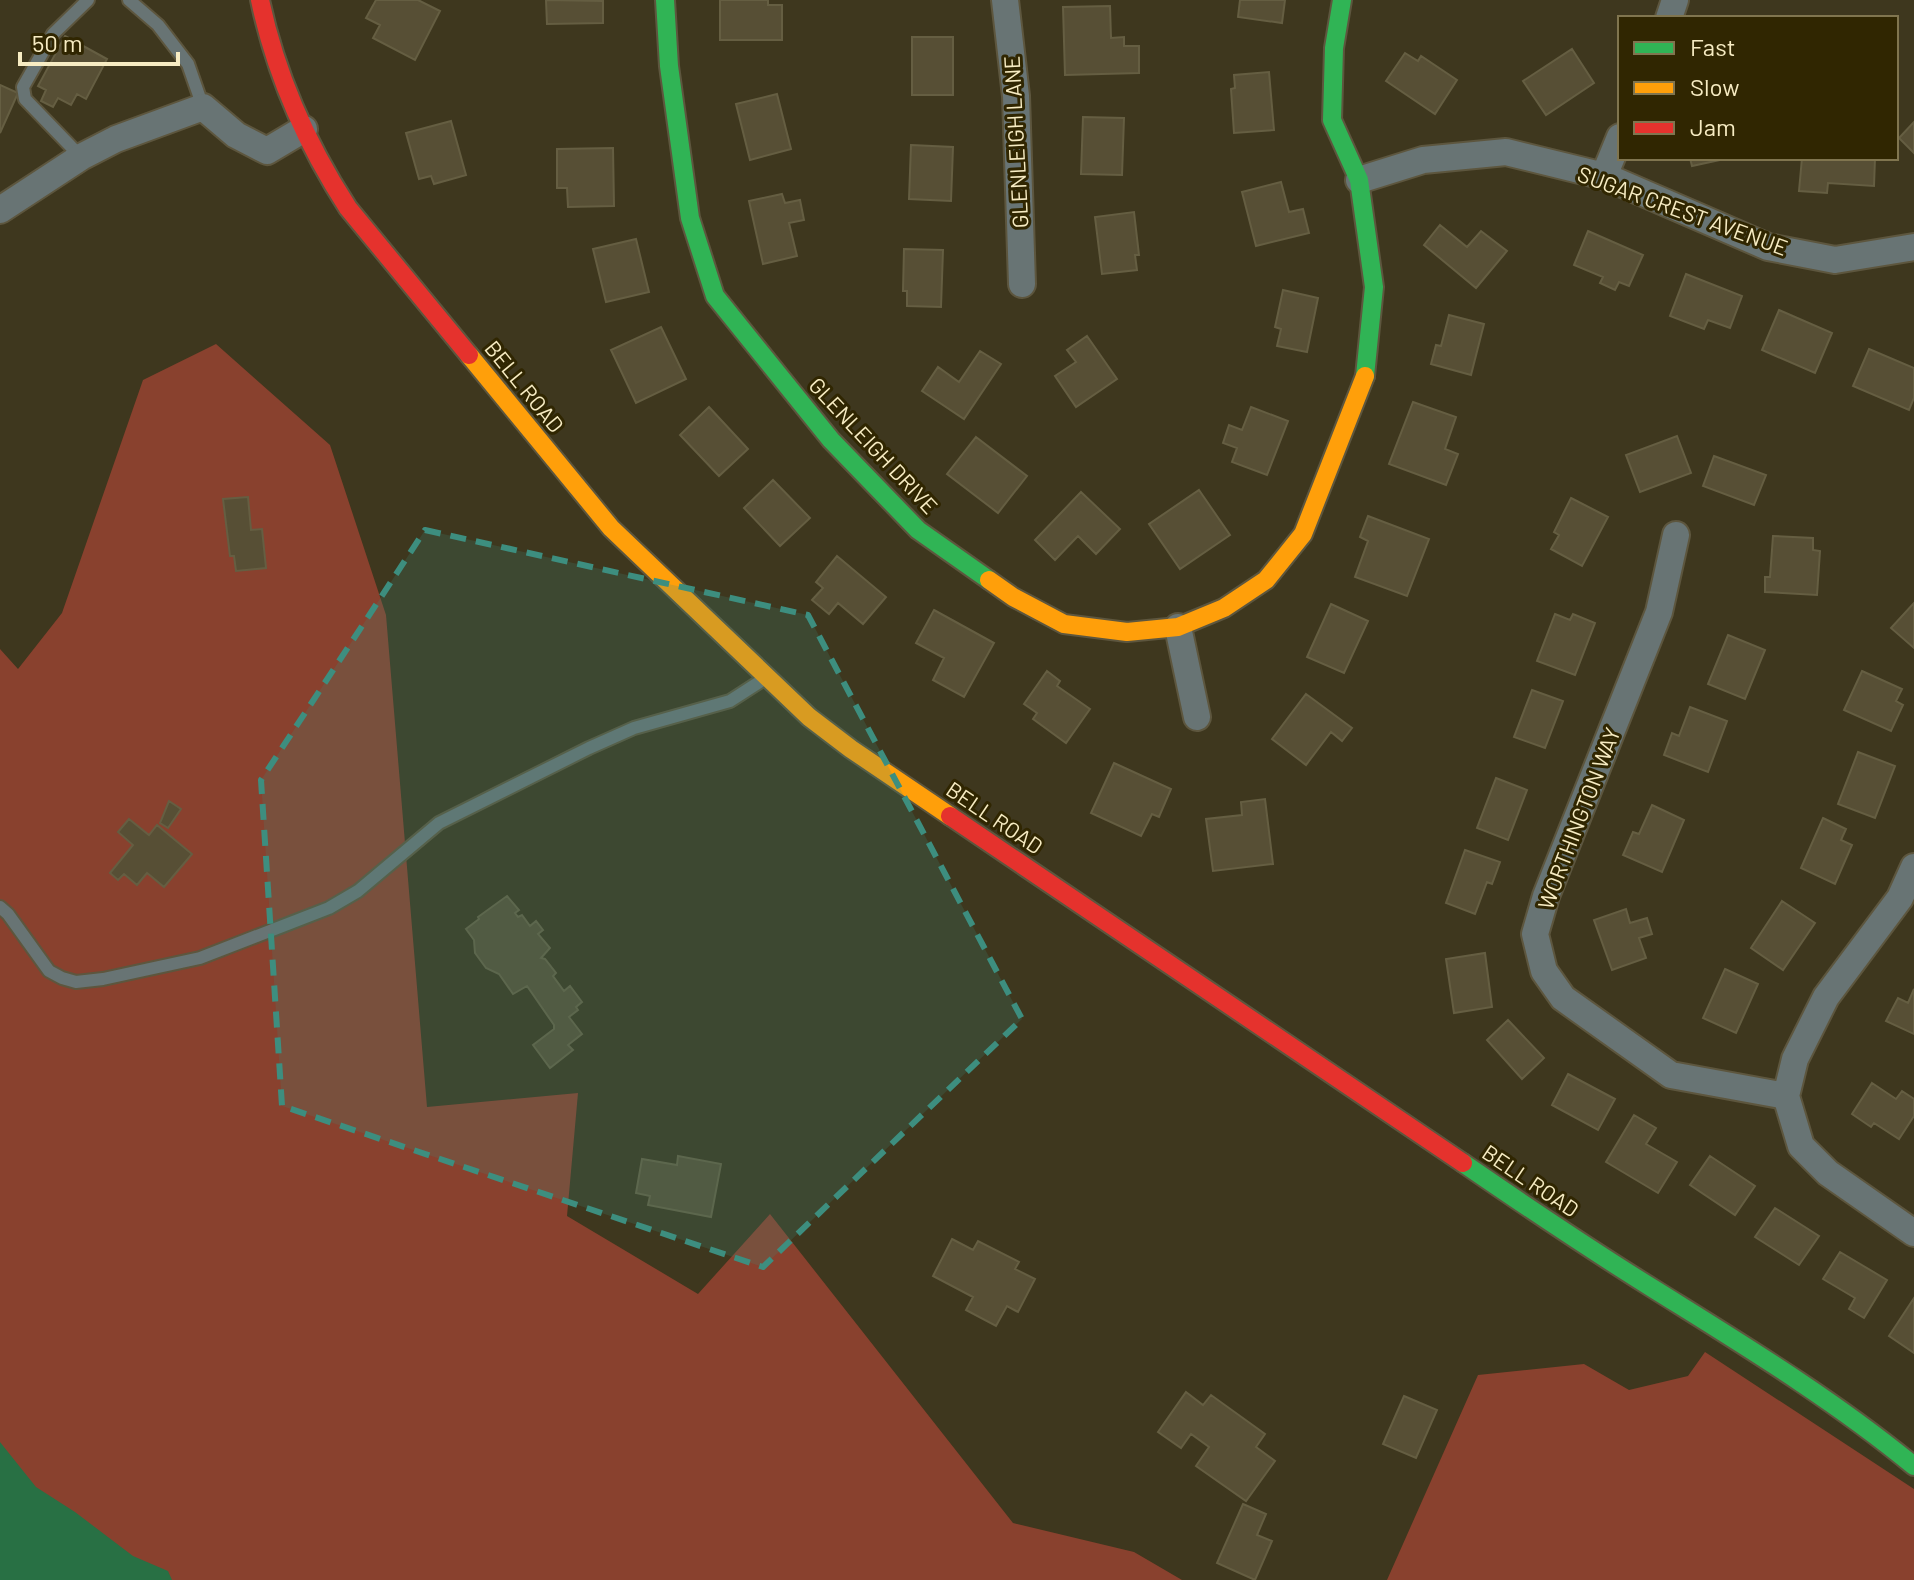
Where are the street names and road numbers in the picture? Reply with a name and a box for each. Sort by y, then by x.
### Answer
street label: GLENLEIGH LANE [998,55,1032,229]
street label: SUGAR CREST AVENUE [1574,160,1792,260]
street label: BELL ROAD [480,335,570,437]
street label: GLENLEIGH DRIVE [804,372,944,518]
street label: WORTHINGTON WAY [1531,723,1625,913]
street label: BELL ROAD [942,775,1048,859]
street label: BELL ROAD [1478,1138,1584,1222]

